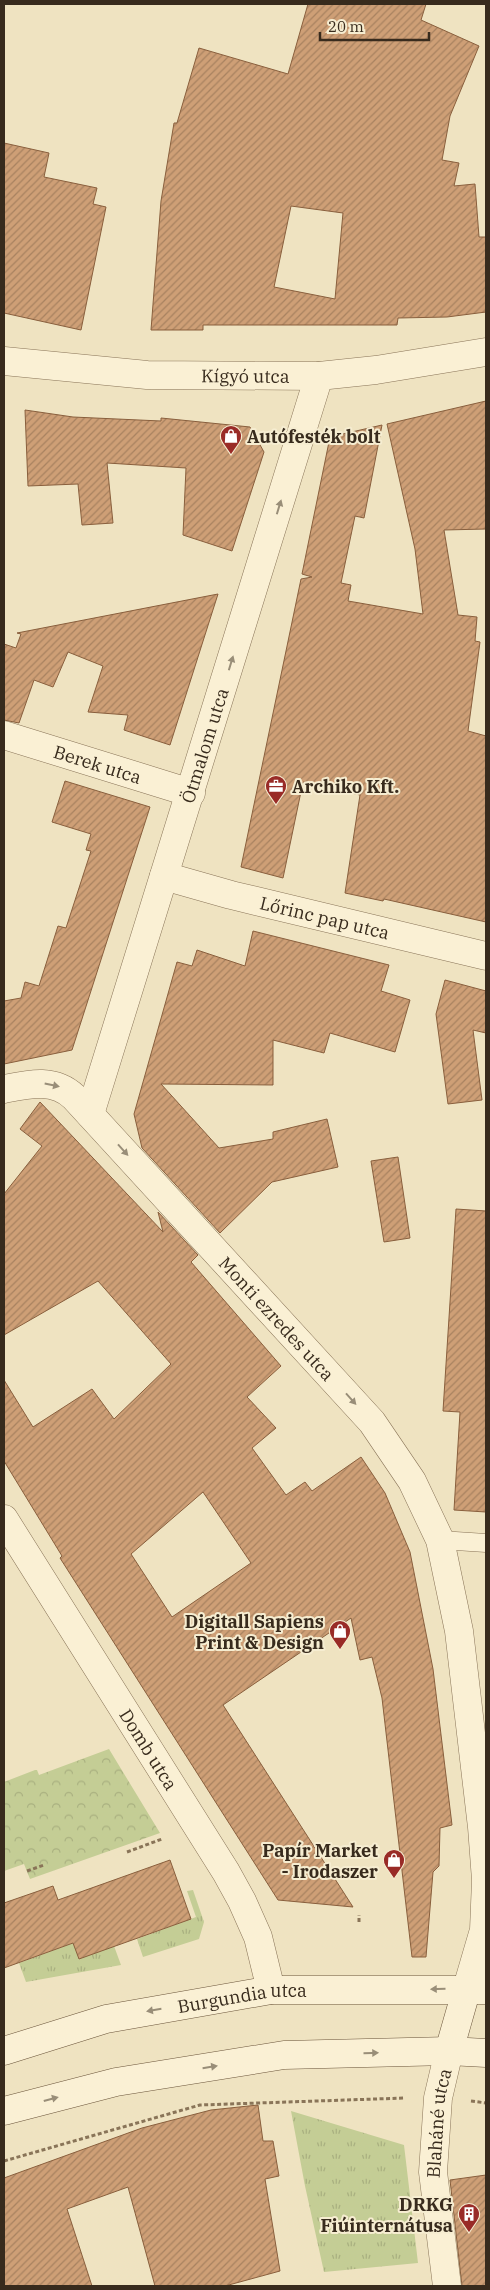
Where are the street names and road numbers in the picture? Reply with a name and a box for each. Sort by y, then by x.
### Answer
street label: Kígyó utca [201,364,290,387]
street label: Ötmalom utca [176,685,233,806]
street label: Berek utca [51,740,144,788]
street label: Lőrinc pap utca [258,891,392,944]
street label: Monti ezredes utca [214,1251,340,1385]
street label: Domb utca [115,1704,183,1794]
street label: Burgundia utca [176,1979,307,2018]
street label: Blaháné utca [421,2066,456,2179]

